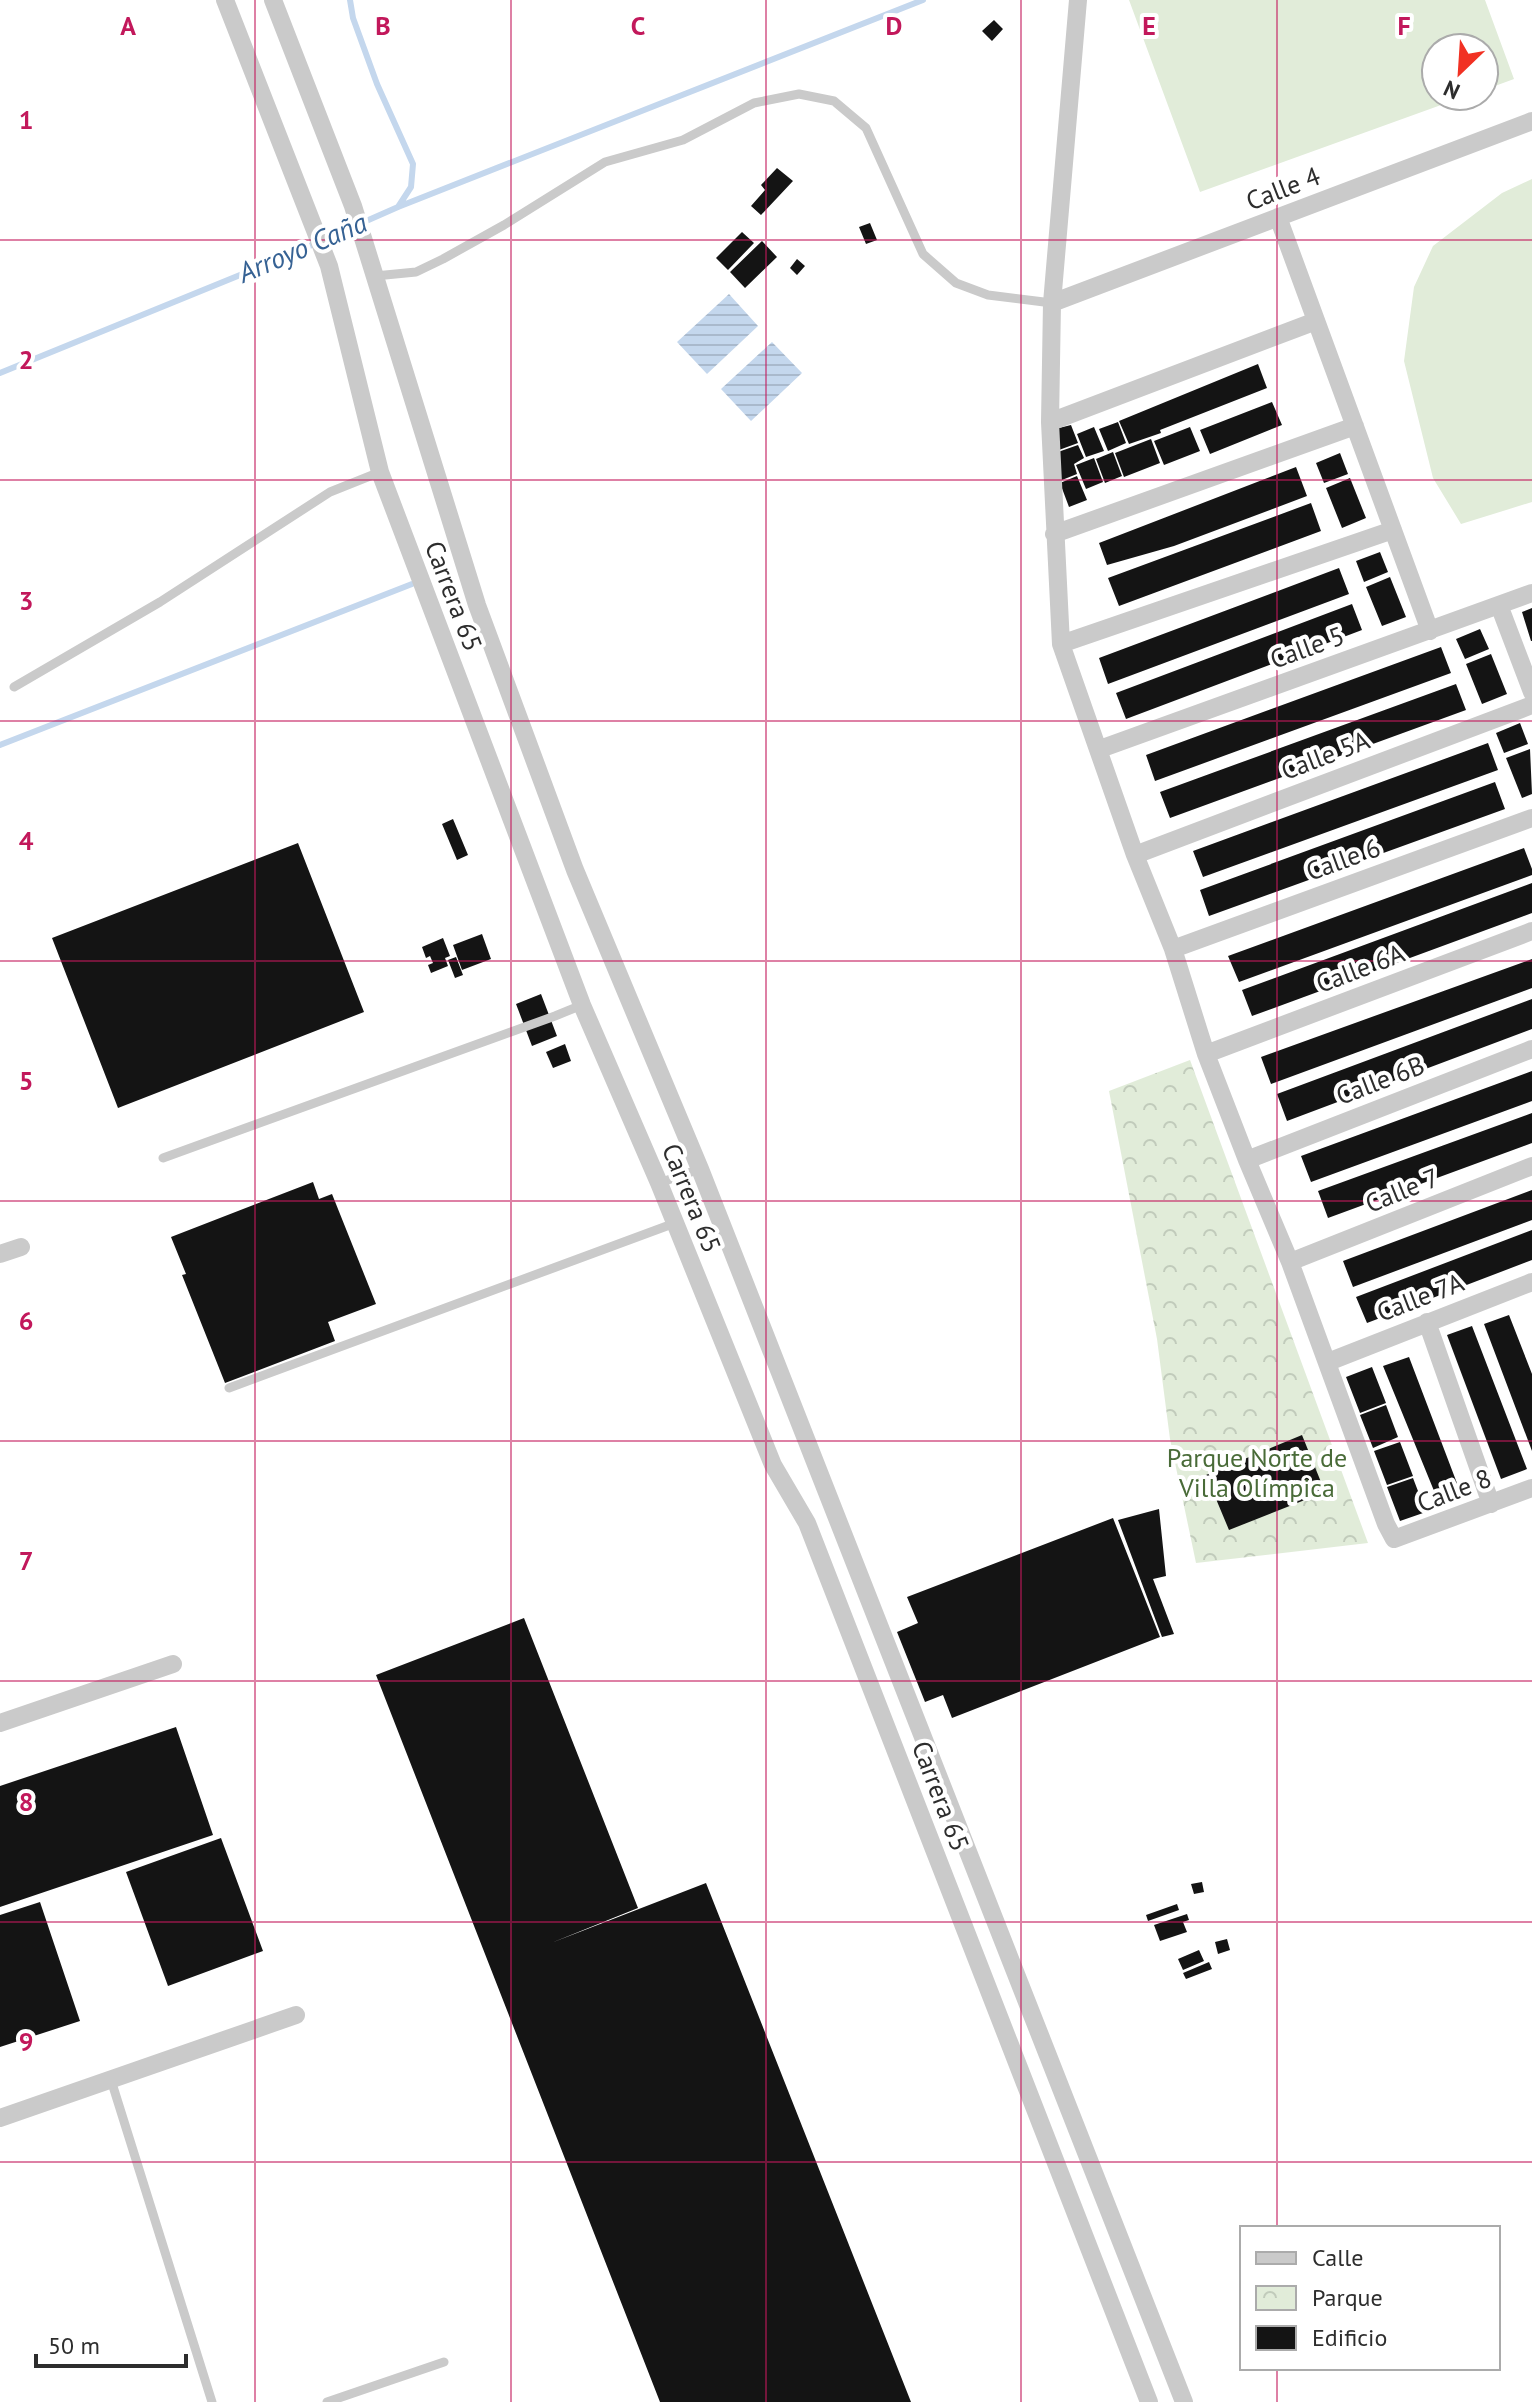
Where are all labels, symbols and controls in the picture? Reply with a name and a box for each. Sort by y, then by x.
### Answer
text: A [120,9,136,42]
text: B [375,9,391,42]
text: C [631,9,645,42]
text: D [886,9,902,42]
text: E [1142,9,1156,42]
text: F [1397,9,1411,42]
north arrow [1420,32,1500,112]
text: N [1439,74,1464,106]
text: 1 [19,103,33,136]
street label: Calle 4 [1241,159,1325,217]
water label: Arroyo Caña [231,203,372,291]
text: 2 [19,343,33,376]
street label: Carrera 65 [418,536,490,656]
text: 3 [19,584,33,617]
street label: Calle 5 [1265,618,1349,676]
street label: Calle 5A [1276,723,1374,787]
text: 4 [19,824,34,857]
street label: Calle 6 [1301,830,1385,888]
street label: Calle 6A [1311,936,1409,1000]
street label: Calle 6B [1331,1048,1429,1112]
text: 5 [19,1064,33,1097]
street label: Carrera 65 [655,1138,729,1258]
street label: Calle 7 [1360,1160,1444,1220]
street label: Calle 7A [1372,1265,1468,1329]
text: 6 [19,1304,33,1337]
park label: Parque Norte de Villa Olímpica [1167,1441,1347,1504]
street label: Calle 8 [1412,1461,1496,1519]
text: 7 [19,1544,33,1577]
street label: Carrera 65 [905,1736,977,1856]
text: 8 [19,1785,33,1818]
text: 9 [19,2025,33,2058]
legend [1240,2226,1500,2370]
text: Calle [1312,2242,1363,2273]
text: Parque [1312,2282,1383,2313]
scale bar [36,2318,186,2368]
text: Edificio [1312,2322,1387,2353]
text: 50 m [48,2330,100,2361]

